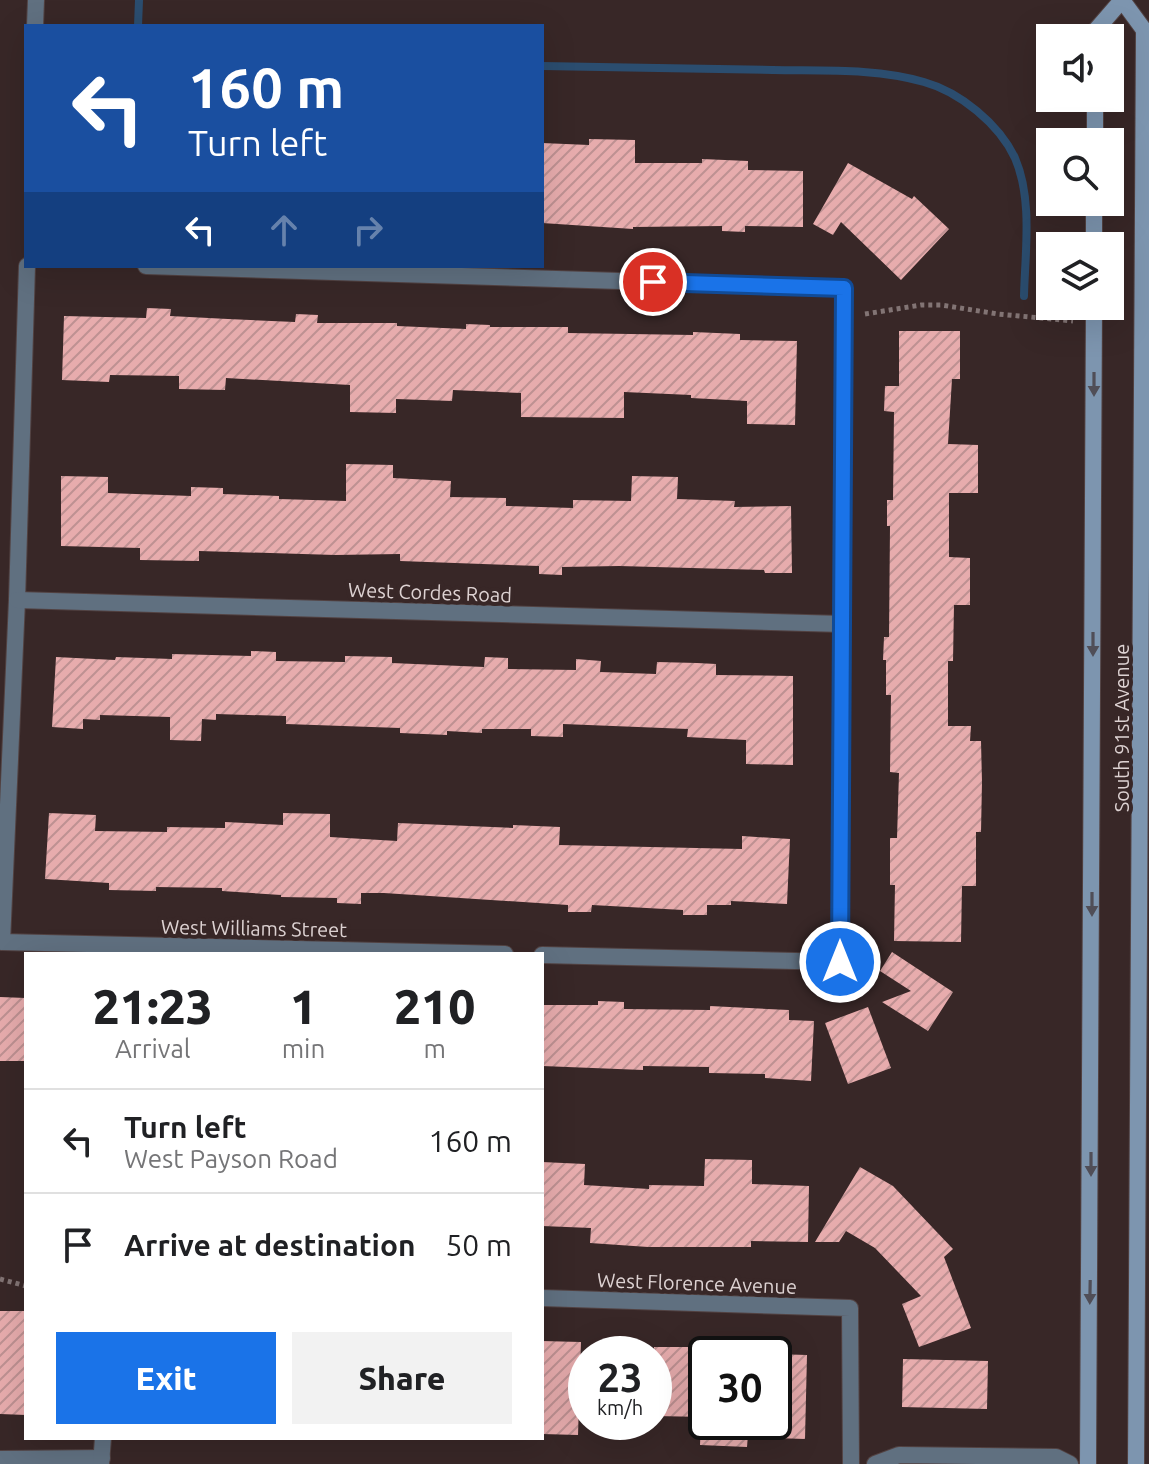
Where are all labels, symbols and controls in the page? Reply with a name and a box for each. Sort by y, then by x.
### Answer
map controls [1036,24,1124,320]
button: sound [1036,24,1124,112]
icon: left [56,56,160,160]
text: 160 m [188,56,344,119]
text: Turn left [188,122,327,163]
button: search [1036,128,1124,216]
icon: left [178,208,222,252]
icon: ahead [262,208,306,252]
icon: right [346,208,390,252]
button: layers [1036,232,1124,320]
pin [619,248,687,316]
icon: arrive [631,260,675,304]
one-way arrow [1087,372,1100,397]
street label: West Cordes Road [348,578,512,606]
one-way arrow [1087,632,1099,657]
street label: South 91st Avenue [1110,644,1133,812]
one-way arrow [1086,892,1098,917]
street label: West Williams Street [161,915,347,941]
position arrow [798,920,882,1004]
text: 21:23 [93,979,213,1033]
text: 1 [290,979,317,1033]
text: 210 [394,979,475,1033]
text: Arrival [115,1034,191,1063]
text: min [282,1034,325,1063]
text: m [423,1034,446,1063]
text: Turn left [124,1110,246,1144]
icon: left [56,1119,100,1163]
text: 160 m [428,1124,512,1158]
text: West Payson Road [124,1144,338,1173]
one-way arrow [1085,1152,1097,1177]
icon: arrive [56,1223,100,1267]
text: Arrive at destination [124,1228,416,1262]
text: 50 m [445,1228,512,1262]
street label: West Florence Avenue [597,1268,797,1298]
one-way arrow [1084,1280,1096,1305]
button: Exit [56,1332,276,1424]
button: Share [292,1332,512,1424]
speed limit sign: 30 [688,1336,792,1440]
text: 23 [597,1355,643,1400]
text: km/h [597,1396,643,1419]

